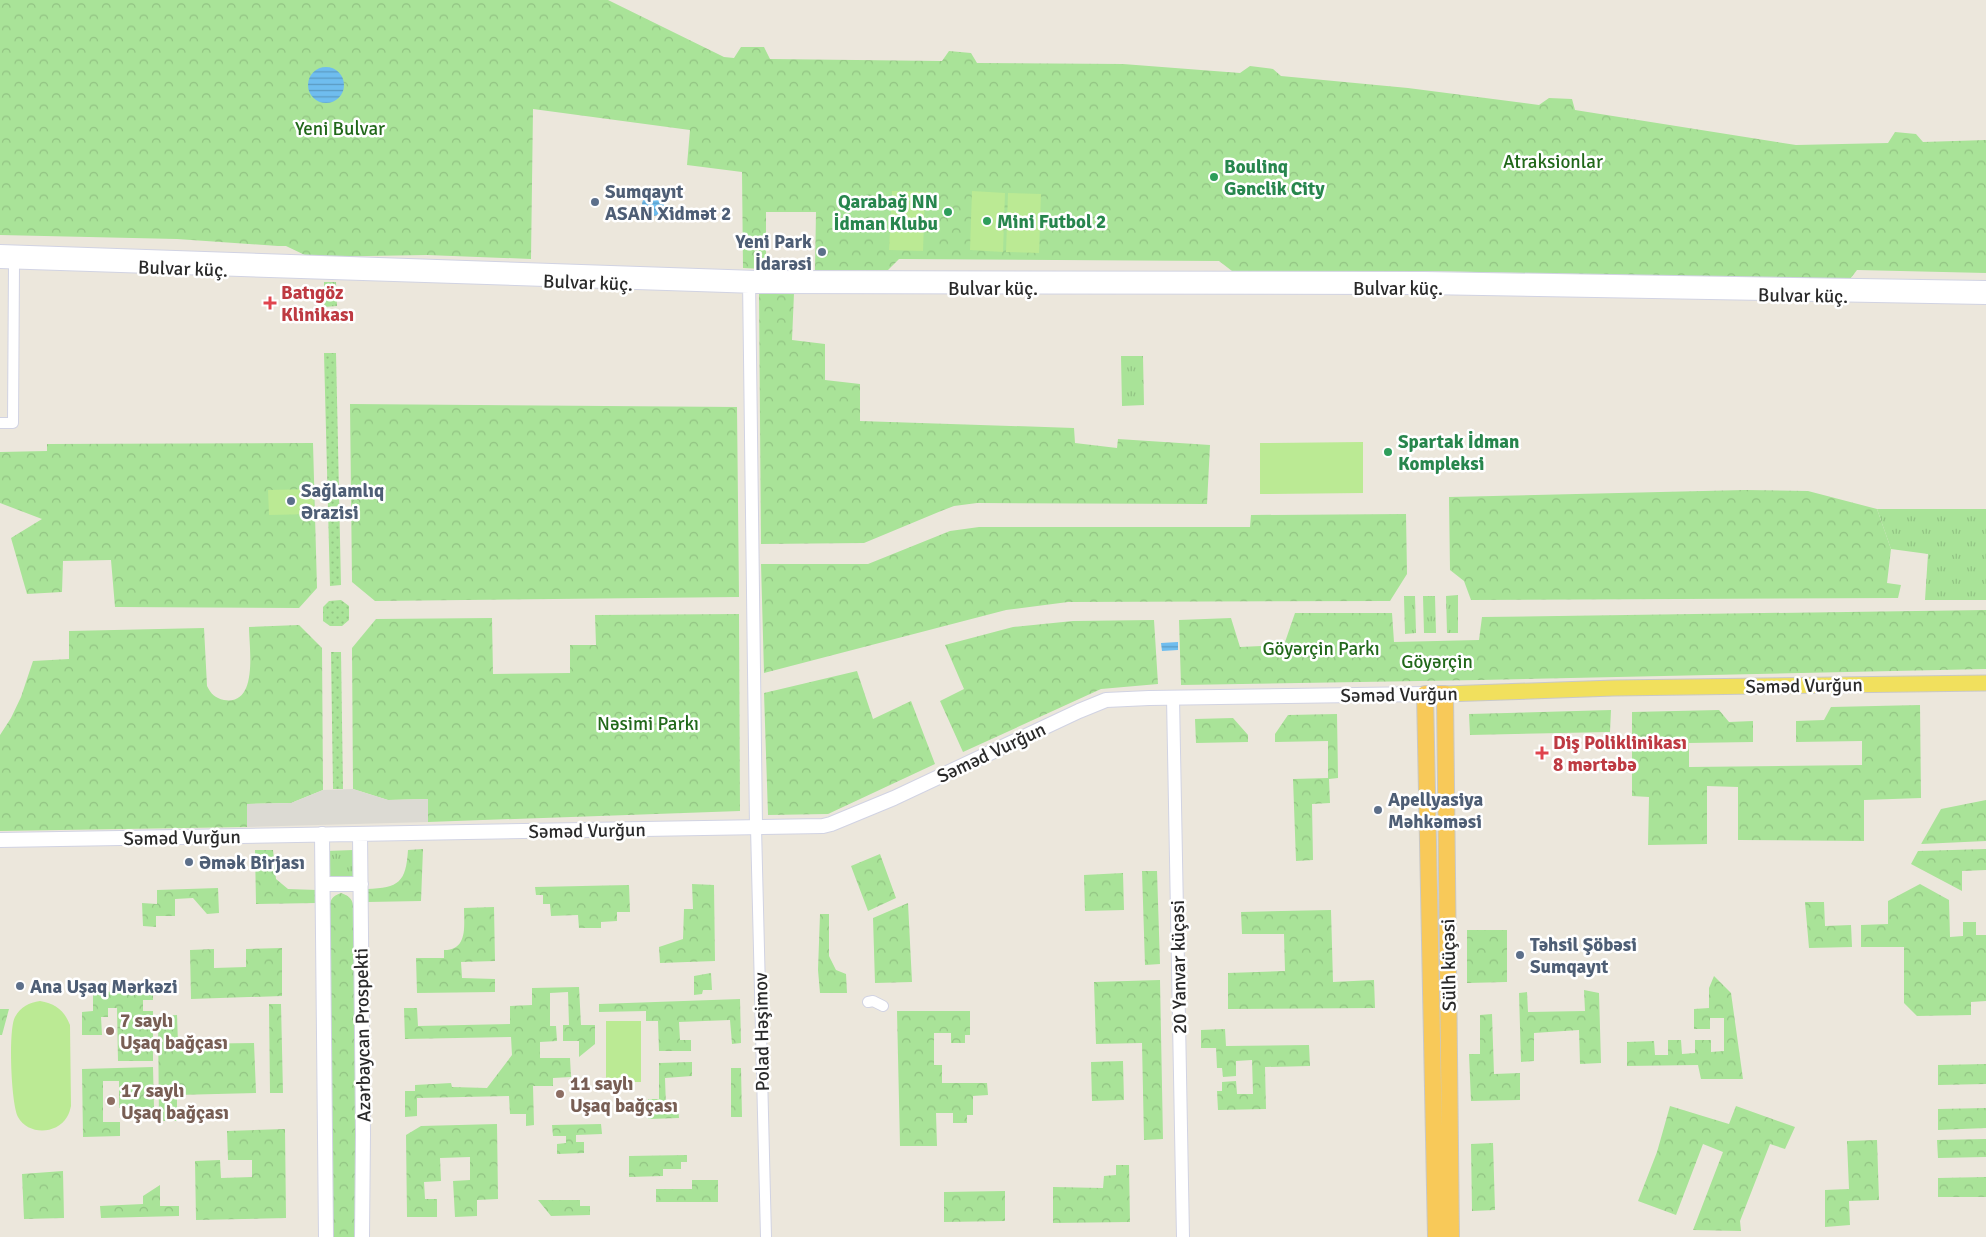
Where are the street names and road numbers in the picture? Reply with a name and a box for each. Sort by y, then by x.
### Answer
street label: Bulvar küç. [137,255,228,283]
street label: Bulvar küç. [542,269,633,297]
street label: Bulvar küç. [948,277,1038,301]
street label: Bulvar küç. [1353,277,1443,301]
street label: Bulvar küç. [1758,283,1848,309]
street label: Səməd Vurğun [1745,673,1863,699]
street label: Səməd Vurğun [1340,682,1458,708]
street label: Səməd Vurğun [933,717,1050,789]
street label: Səməd Vurğun [528,818,646,844]
street label: Səməd Vurğun [123,825,241,851]
street label: 20 Yanvar küçəsi [1166,900,1192,1034]
street label: Sülh küçəsi [1436,918,1462,1011]
street label: Azərbaycan Prospekti [349,948,377,1122]
street label: Polad Həşimov [749,972,775,1092]

